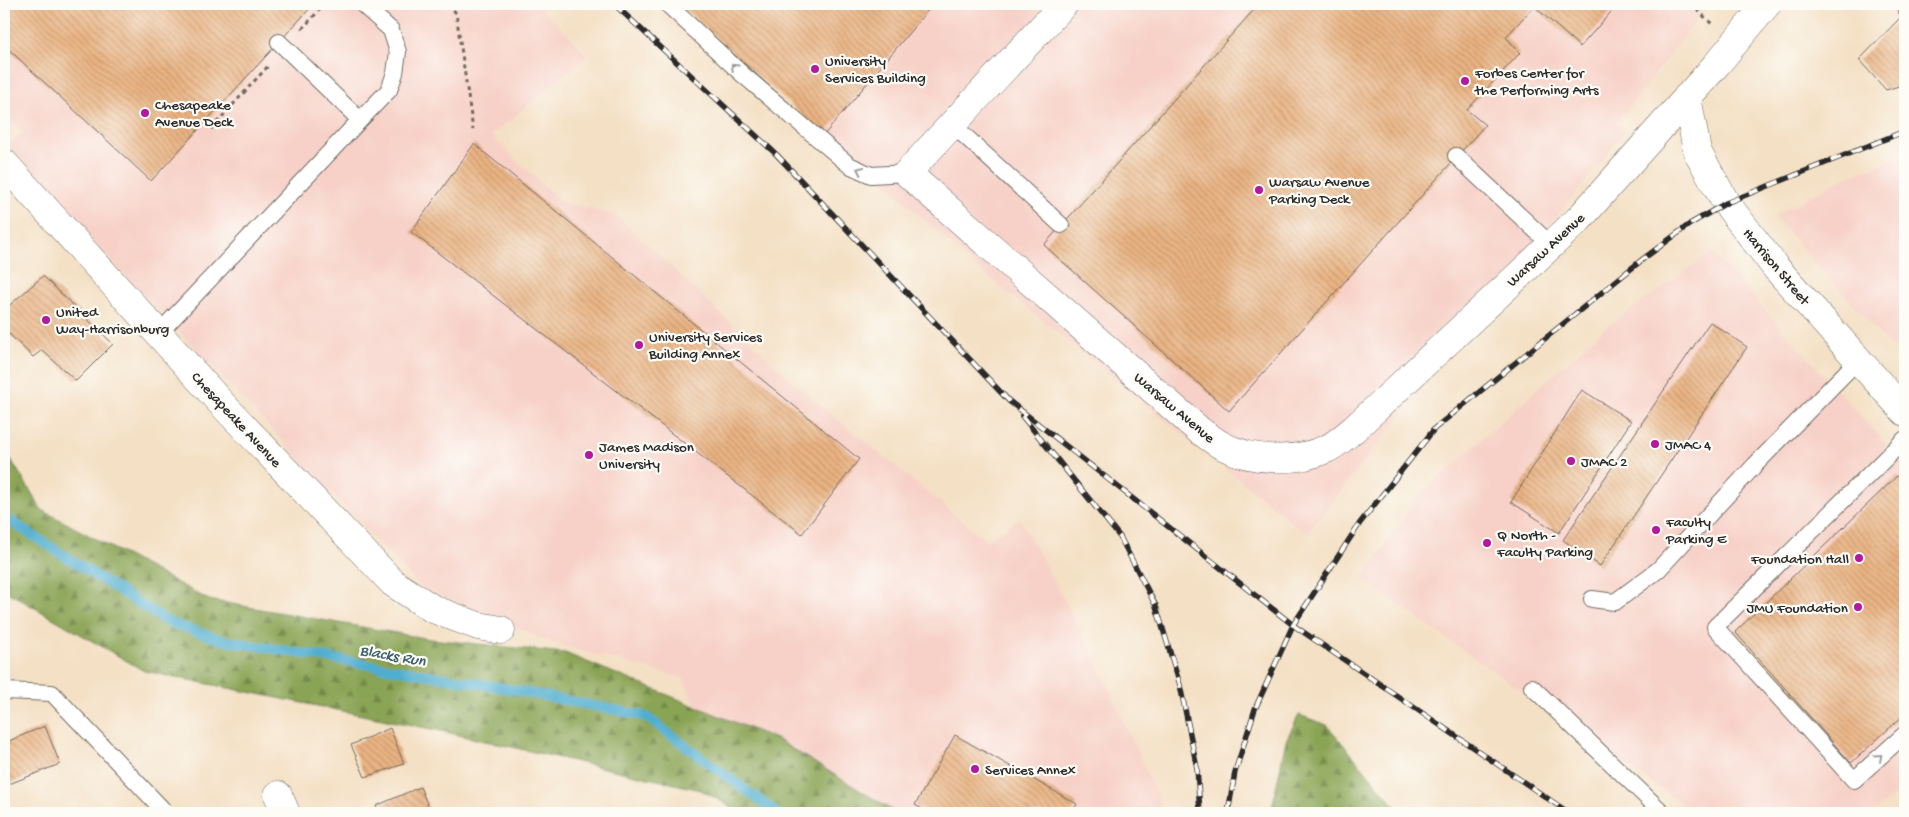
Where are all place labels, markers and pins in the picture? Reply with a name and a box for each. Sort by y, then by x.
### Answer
place label: University Services Building [825,53,926,88]
marker: University Services Building [809,63,821,75]
place label: Forbes Center for the Performing Arts [1474,65,1599,100]
marker: Forbes Center for the Performing Arts [1459,75,1471,87]
place label: Chesapeake Avenue Deck [155,97,234,132]
marker: Chesapeake Avenue Deck [139,107,151,119]
place label: Warsaw Avenue Parking Deck [1268,174,1370,209]
marker: Warsaw Avenue Parking Deck [1253,184,1265,196]
place label: United Way-Harrisonburg [56,304,169,339]
marker: United Way-Harrisonburg [40,314,52,326]
place label: University Services Building Annex [648,329,762,364]
marker: University Services Building Annex [633,339,645,351]
place label: JMAC 4 [1665,437,1711,455]
marker: JMAC 4 [1649,438,1661,450]
place label: James Madison University [599,439,694,474]
marker: James Madison University [583,449,595,461]
place label: JMAC 2 [1581,454,1627,472]
marker: JMAC 2 [1565,455,1577,467]
place label: Faculty Parking E [1665,514,1727,549]
marker: Faculty Parking E [1650,524,1662,536]
place label: Q North - Faculty Parking [1496,527,1593,562]
marker: Q North - Faculty Parking [1481,537,1493,549]
place label: Foundation Hall [1750,551,1849,569]
marker: Foundation Hall [1853,552,1865,564]
place label: JMU Foundation [1746,600,1848,618]
marker: JMU Foundation [1852,601,1864,613]
place label: Services Annex [985,762,1076,780]
marker: Services Annex [969,763,981,775]

